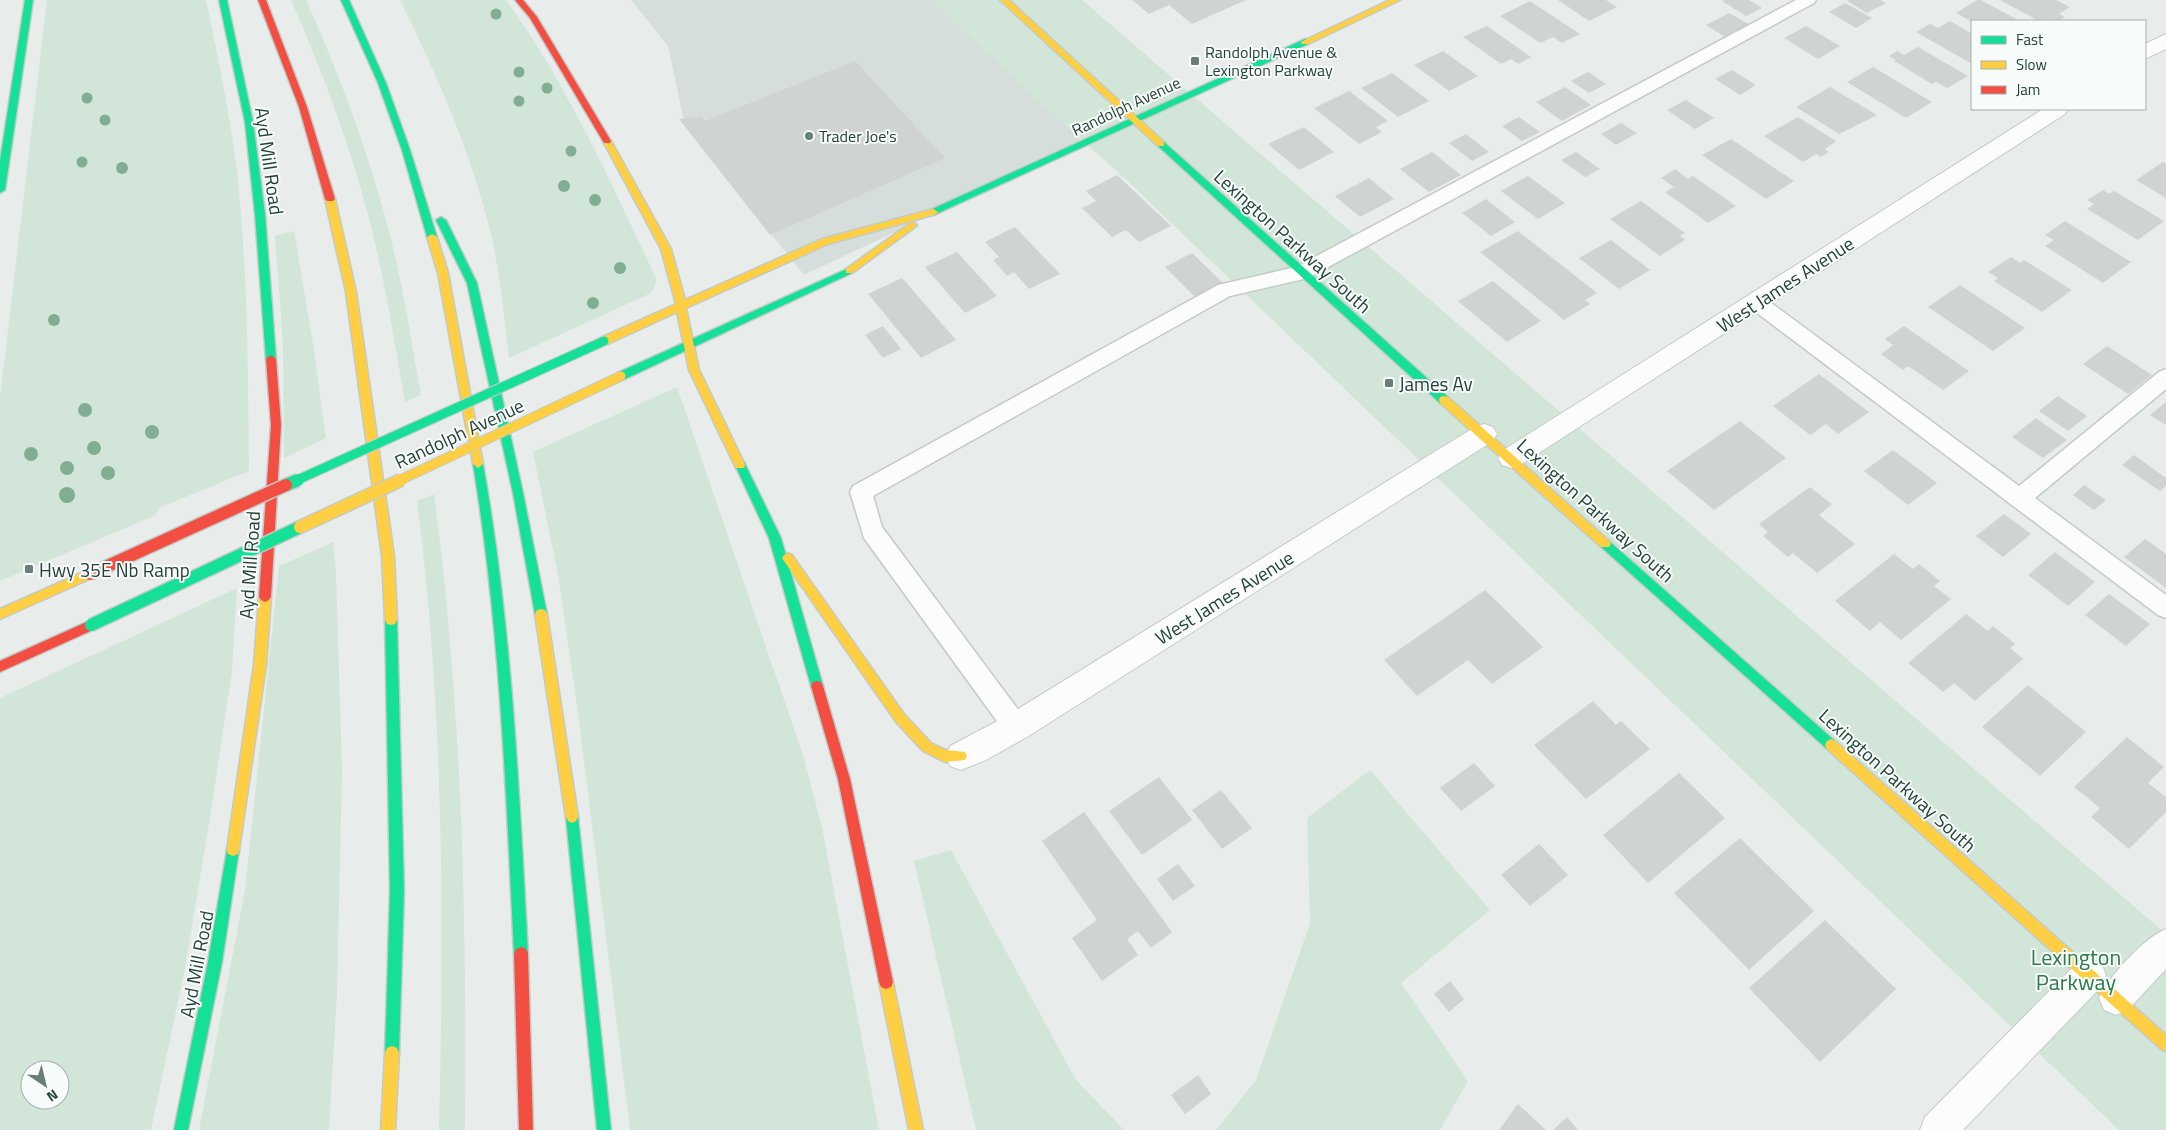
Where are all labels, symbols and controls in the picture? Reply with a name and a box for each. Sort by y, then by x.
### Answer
legend [1971,20,2146,110]
text: Fast [2016,28,2044,51]
place label: Randolph Avenue & Lexington Parkway [1205,40,1337,82]
text: Slow [2016,53,2047,76]
marker: Randolph Avenue & Lexington Parkway [1189,55,1201,67]
street label: Randolph Avenue [1068,70,1184,142]
text: Jam [2016,78,2040,101]
street label: Ayd Mill Road [248,105,292,217]
place label: Trader Joe's [819,124,897,148]
marker: Trader Joe's [803,130,815,142]
street label: Lexington Parkway South [1208,162,1378,320]
street label: West James Avenue [1711,229,1859,339]
place label: James Av [1399,369,1473,398]
marker: James Av [1383,377,1395,389]
street label: Randolph Avenue [390,390,528,476]
street label: Lexington Parkway South [1511,431,1681,589]
street label: Ayd Mill Road [231,510,267,620]
street label: West James Avenue [1149,543,1299,651]
place label: Hwy 35E Nb Ramp [39,555,190,584]
marker: Hwy 35E Nb Ramp [23,563,35,575]
street label: Lexington Parkway South [1813,701,1983,859]
street label: Ayd Mill Road [171,908,221,1020]
park label: Lexington Parkway [2031,940,2121,999]
north arrow [20,1060,70,1110]
text: N [43,1085,63,1107]

